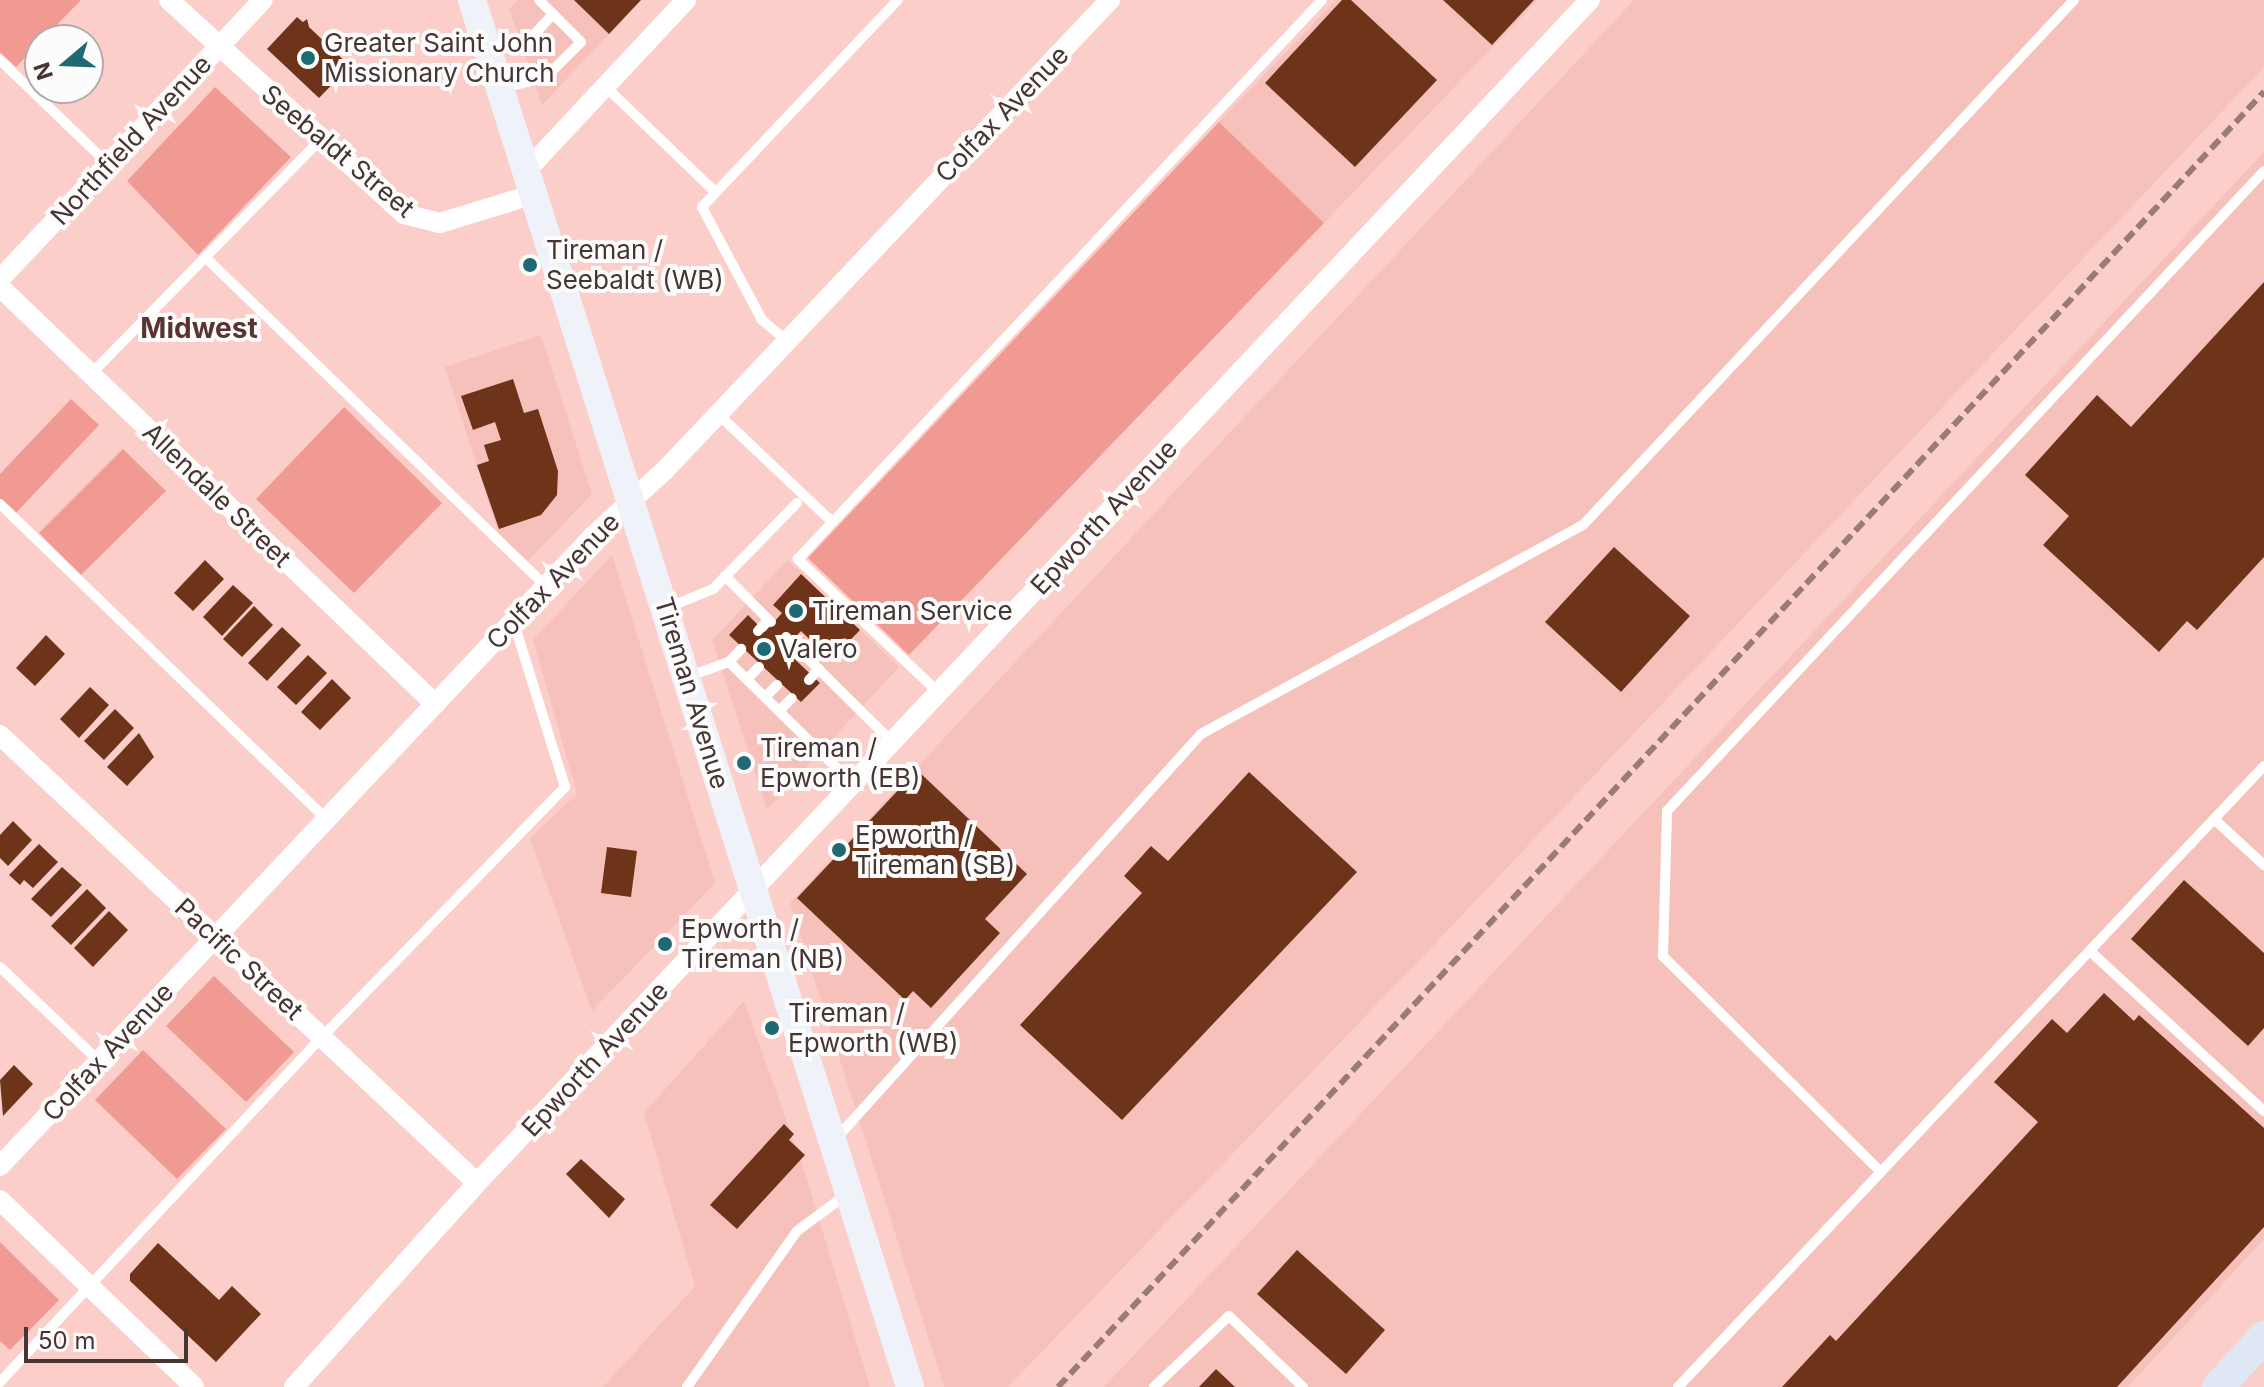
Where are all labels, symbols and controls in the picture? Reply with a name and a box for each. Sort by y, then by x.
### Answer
north arrow [24,24,104,104]
place label: Greater Saint John Missionary Church [324,27,555,88]
street label: Colfax Avenue [929,39,1075,189]
street label: Northfield Avenue [44,48,218,232]
marker: Greater Saint John Missionary Church [299,49,317,67]
street label: Seebaldt Street [255,78,421,224]
place label: Tireman / Seebaldt (WB) [546,234,724,296]
marker: Tireman / Seebaldt (WB) [521,256,539,274]
district label: Midwest [140,311,258,345]
street label: Allendale Street [136,416,298,574]
street label: Epworth Avenue [1024,433,1184,601]
street label: Colfax Avenue [480,506,626,656]
street label: Tireman Avenue [648,593,736,793]
place label: Tireman Service [812,595,1013,627]
marker: Tireman Service [787,602,805,620]
place label: Valero [780,633,858,665]
marker: Valero [755,640,773,658]
place label: Tireman / Epworth (EB) [760,732,920,794]
marker: Tireman / Epworth (EB) [735,754,753,772]
place label: Epworth / Tireman (SB) [855,819,1015,880]
marker: Epworth / Tireman (SB) [830,841,848,859]
street label: Pacific Street [168,892,310,1026]
place label: Epworth / Tireman (NB) [681,913,844,974]
marker: Epworth / Tireman (NB) [656,935,674,953]
street label: Epworth Avenue [515,975,675,1143]
street label: Colfax Avenue [36,976,180,1128]
place label: Tireman / Epworth (WB) [788,997,958,1058]
marker: Tireman / Epworth (WB) [763,1019,781,1037]
scale bar [28,1311,192,1361]
text: 50 m [38,1326,96,1355]

